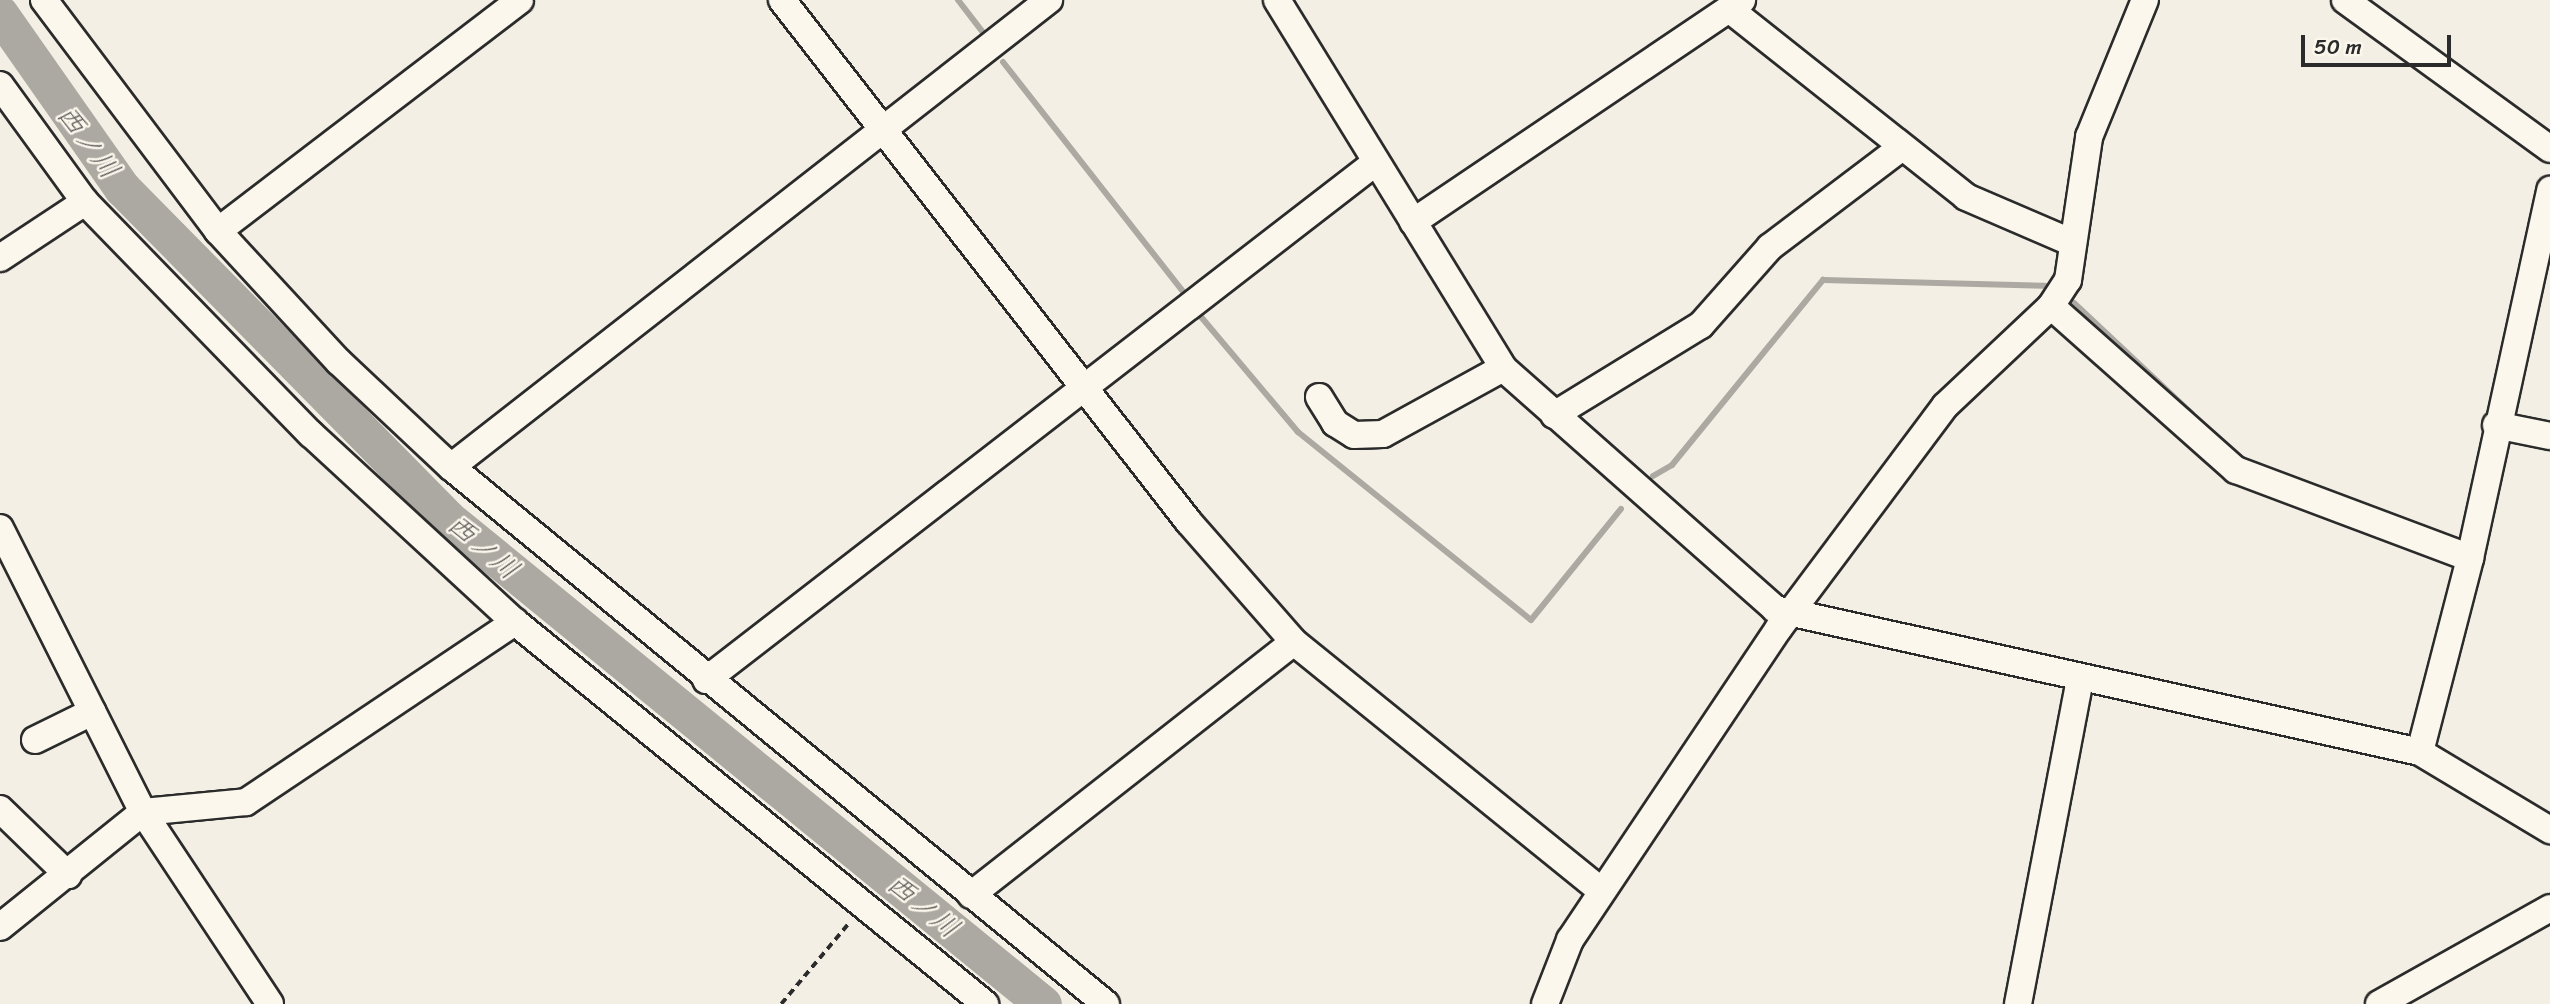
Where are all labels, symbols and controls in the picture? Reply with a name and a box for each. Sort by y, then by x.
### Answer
scale bar [2305,21,2456,65]
text: 50 m [2314,28,2362,66]
water label: 西ノ川 [49,98,127,186]
water label: 西ノ川 [440,507,526,587]
water label: 西ノ川 [880,867,966,945]

